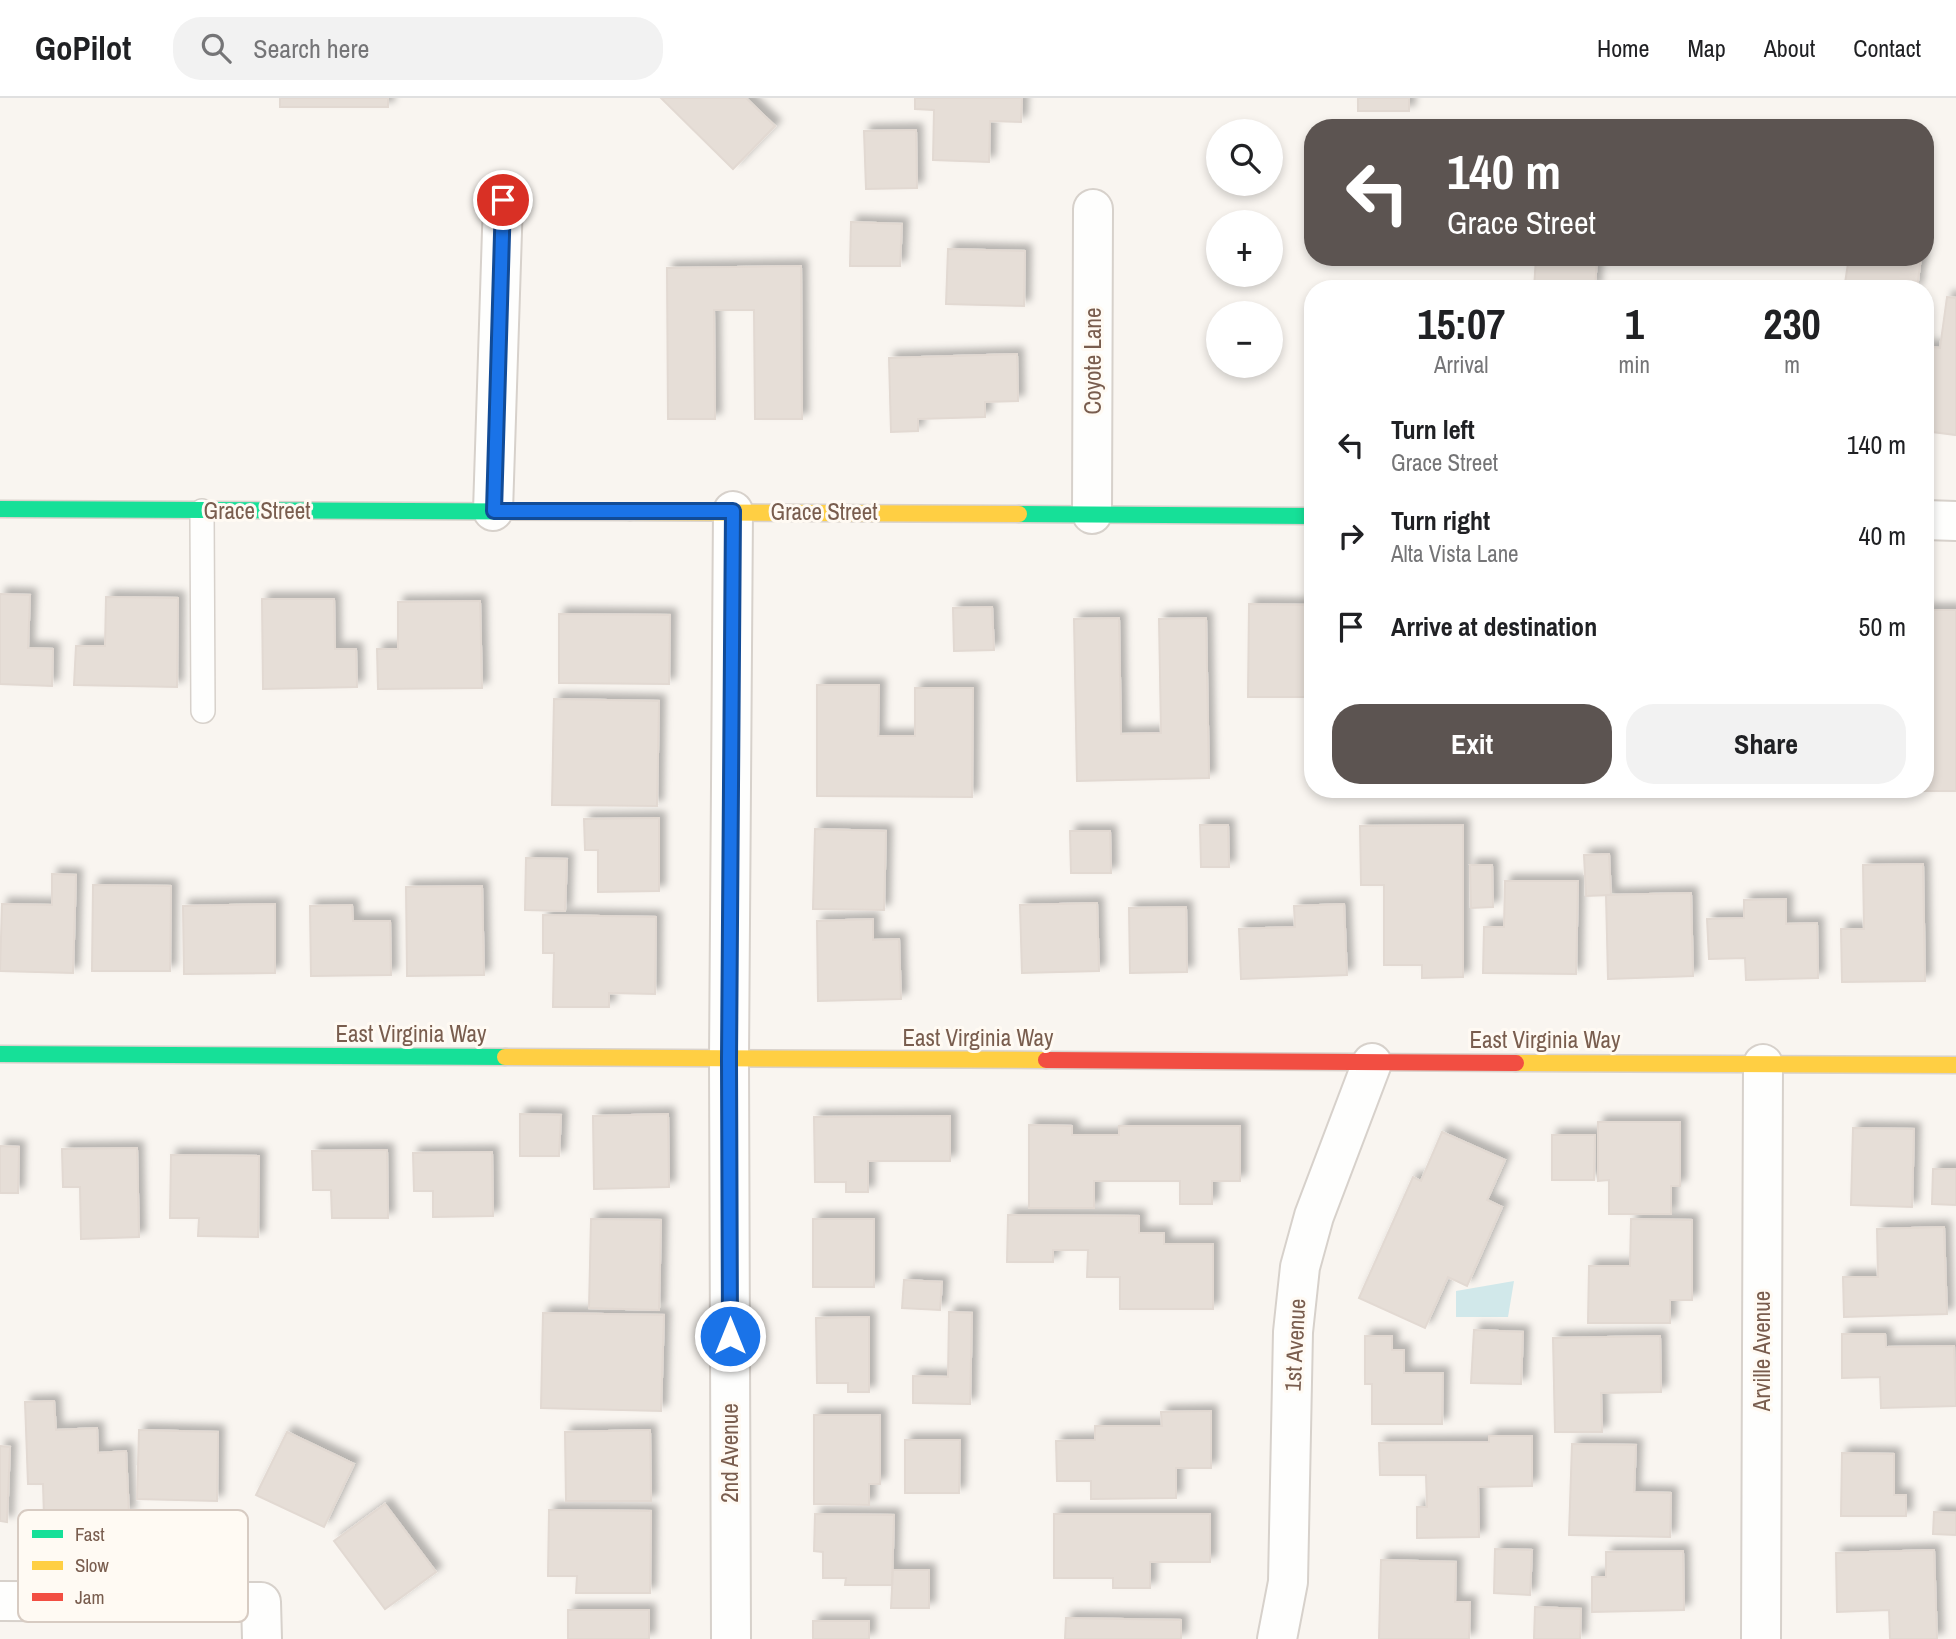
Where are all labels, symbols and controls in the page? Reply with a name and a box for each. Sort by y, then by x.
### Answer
search box [173,17,663,80]
text: GoPilot [35,26,131,70]
icon: search [197,29,235,67]
text: Search here [253,31,369,66]
text: Home [1597,32,1649,64]
text: Map [1687,32,1726,64]
text: About [1764,32,1815,64]
text: Contact [1853,32,1921,64]
map controls [1206,119,1283,378]
button: search [1206,119,1283,196]
text: 140 m [1447,138,1561,204]
icon: left [1332,147,1423,238]
pin [473,170,533,230]
icon: arrive [484,181,522,219]
text: Grace Street [1447,201,1596,244]
button: + [1206,210,1283,287]
text: 15:07 [1417,296,1505,352]
text: 1 [1625,296,1644,352]
text: 230 [1763,296,1821,352]
button: − [1206,301,1283,378]
street label: Coyote Lane [1077,308,1108,414]
text: Arrival [1434,349,1489,380]
text: min [1619,349,1650,380]
text: m [1784,349,1800,380]
text: Turn left [1391,412,1475,447]
icon: left [1332,426,1370,464]
text: 140 m [1847,427,1906,462]
text: Grace Street [1391,447,1498,478]
street label: Grace Street [204,495,310,526]
street label: Grace Street [771,496,877,527]
text: Turn right [1391,503,1490,538]
icon: right [1332,517,1370,555]
text: 40 m [1859,518,1906,553]
text: Alta Vista Lane [1391,538,1519,569]
icon: arrive [1332,608,1370,646]
text: Arrive at destination [1391,609,1597,644]
text: 50 m [1859,609,1906,644]
button: Exit [1332,704,1612,784]
button: Share [1626,704,1906,784]
street label: East Virginia Way [336,1018,487,1049]
street label: East Virginia Way [903,1022,1054,1053]
street label: East Virginia Way [1470,1024,1621,1055]
street label: Arville Avenue [1746,1291,1777,1412]
street label: 1st Avenue [1277,1298,1312,1392]
position arrow [693,1299,767,1373]
street label: 2nd Avenue [714,1403,745,1503]
legend [18,1510,248,1622]
text: Fast [75,1521,105,1547]
text: Slow [75,1552,110,1578]
text: Jam [75,1584,104,1610]

